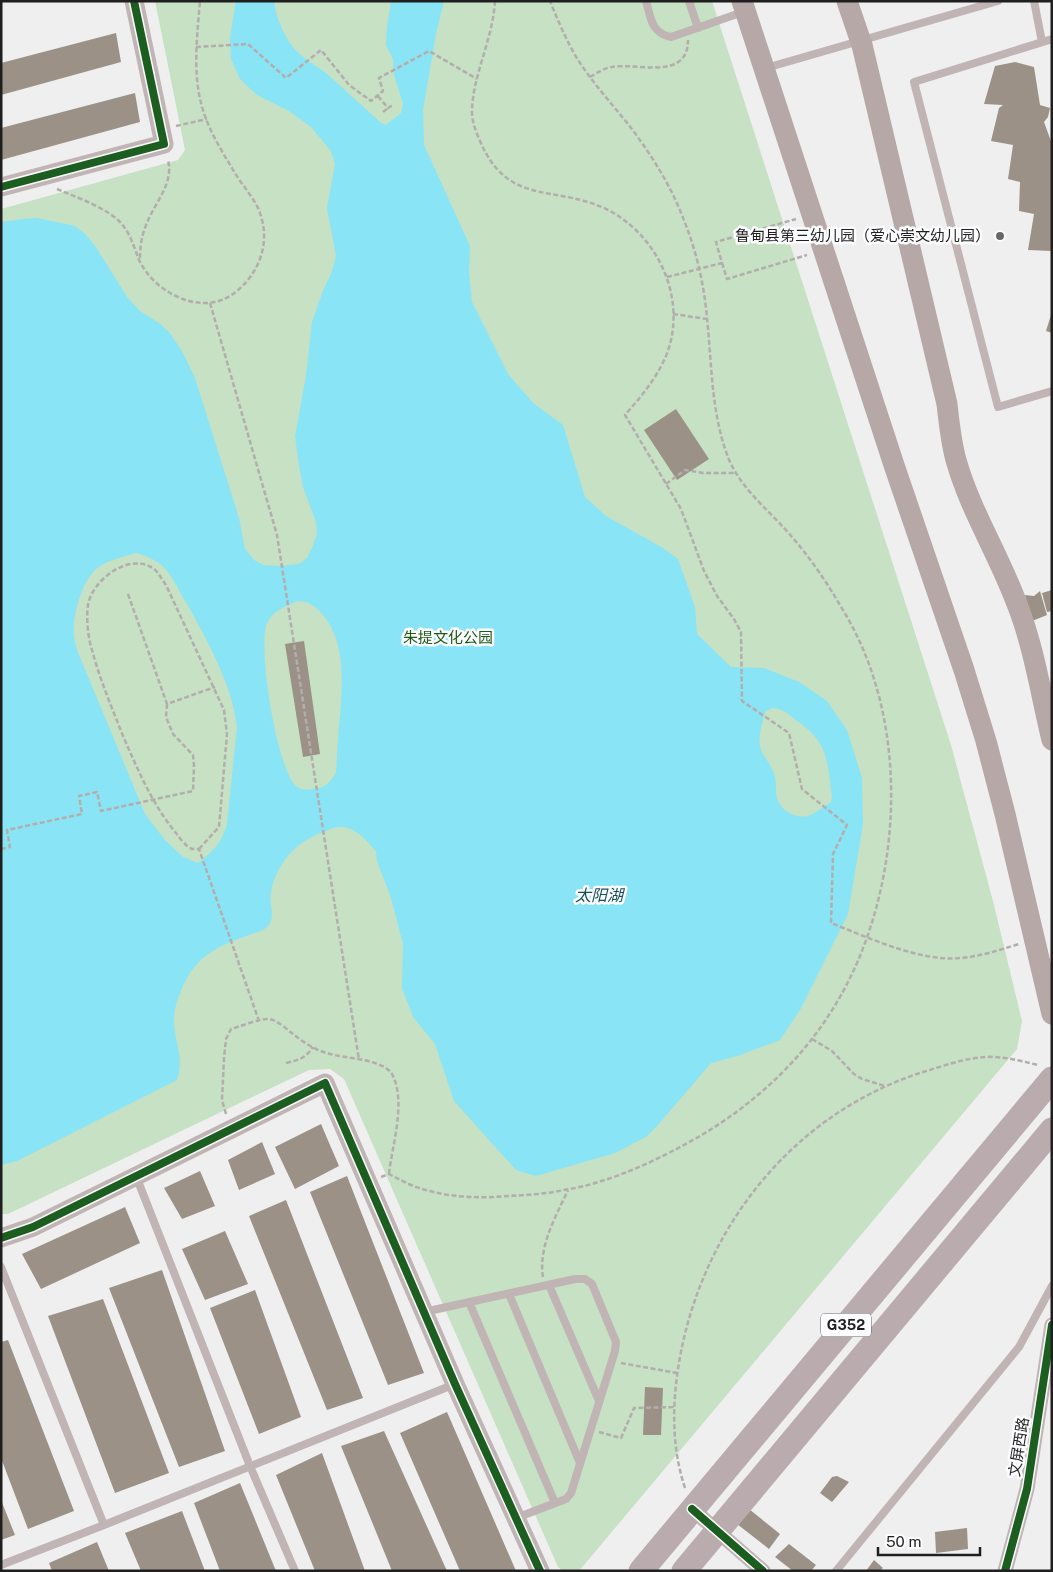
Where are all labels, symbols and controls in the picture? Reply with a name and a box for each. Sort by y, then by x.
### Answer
place label: 鲁甸县第三幼儿园（爱心崇文幼儿园） [735,227,990,244]
marker: 鲁甸县第三幼儿园（爱心崇文幼儿园） [994,230,1006,242]
park label: 朱提文化公园 [403,629,493,646]
water label: 太阳湖 [575,886,626,905]
road number: G352 [821,1314,871,1336]
street label: 文屏西路 [1005,1416,1032,1478]
scale bar [878,1524,980,1556]
text: 50 m [886,1533,921,1550]

